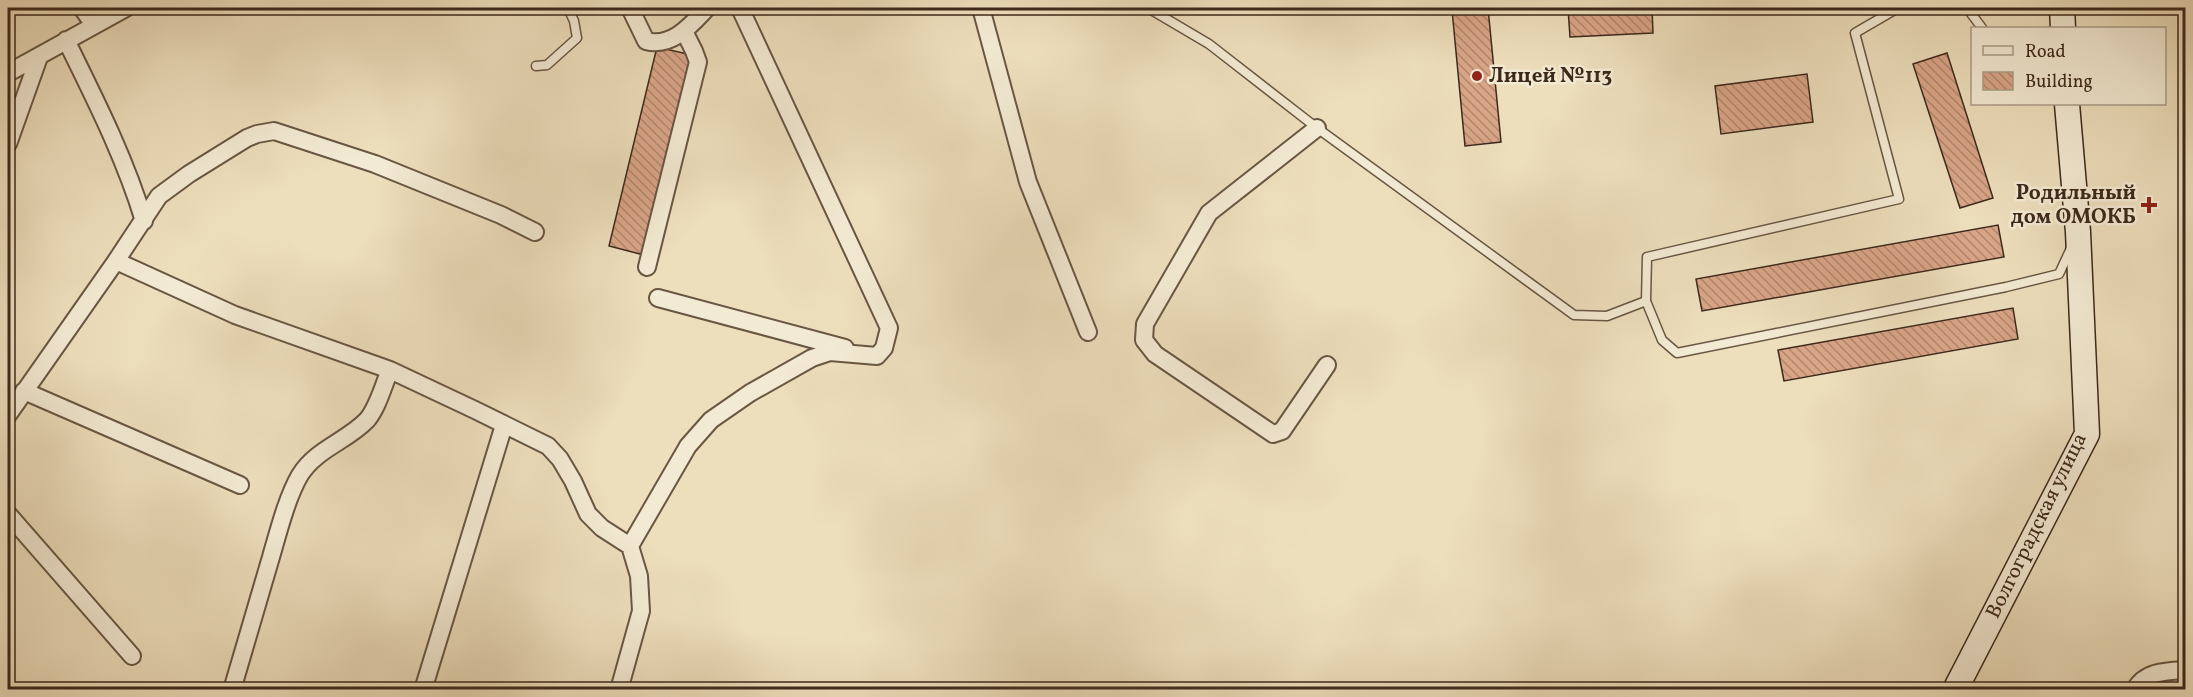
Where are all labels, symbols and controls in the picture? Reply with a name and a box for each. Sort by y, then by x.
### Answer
legend [1971,27,2166,105]
text: Road [2025,40,2066,65]
place label: Лицей №113 [1489,62,1612,91]
marker: Лицей №113 [1470,69,1484,83]
text: Building [2025,70,2093,95]
place label: Родильный дом ОМОКБ [2011,179,2136,232]
marker: Родильный дом ОМОКБ [2140,196,2158,214]
street label: Волгоградская улица [1979,428,2095,624]

